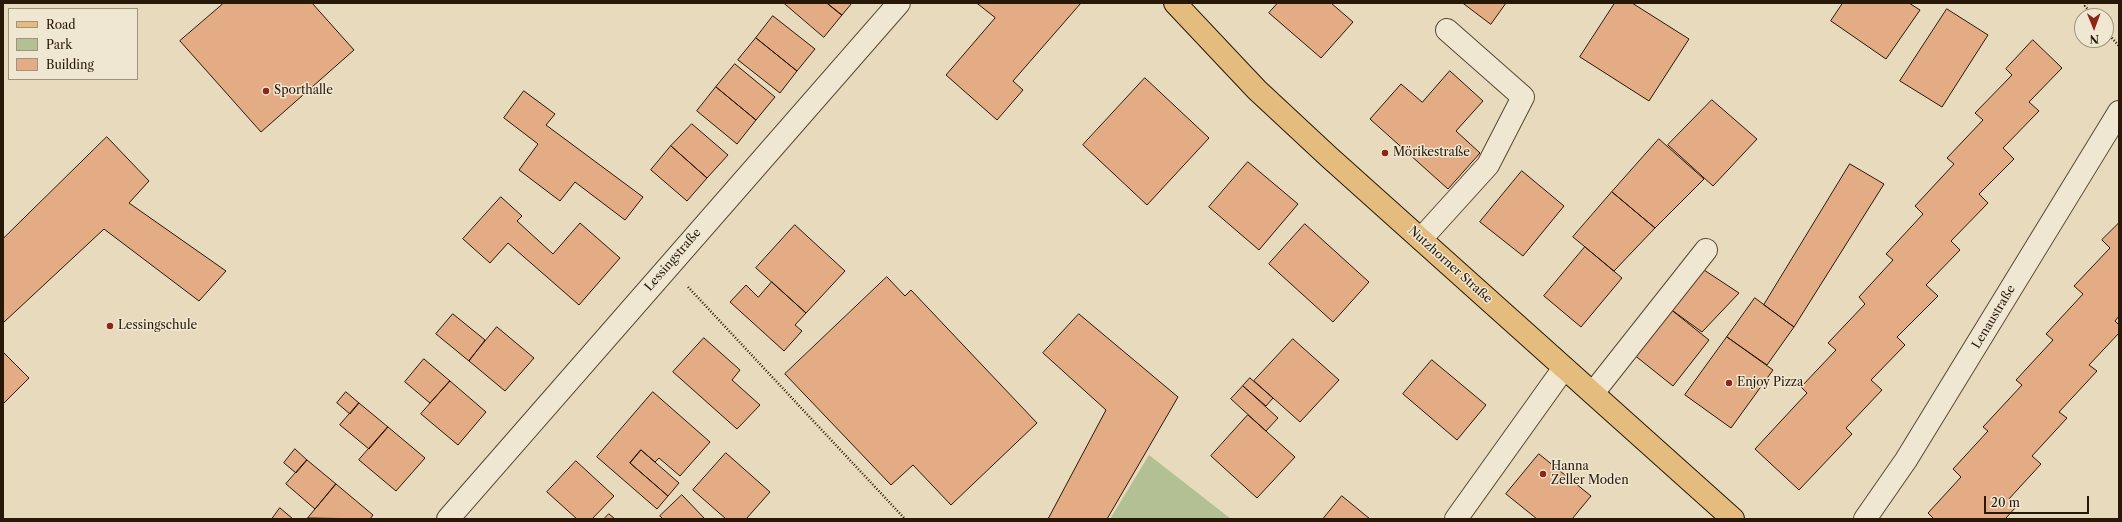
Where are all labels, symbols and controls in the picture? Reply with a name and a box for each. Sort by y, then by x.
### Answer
legend [8,8,138,80]
north arrow [2074,8,2114,48]
text: Road [46,17,76,32]
text: N [2089,32,2099,46]
text: Park [46,37,72,52]
text: Building [46,57,94,72]
place label: Sporthalle [274,84,333,98]
marker: Sporthalle [261,86,271,96]
place label: Mörikestraße [1393,146,1470,160]
marker: Mörikestraße [1380,148,1390,158]
street label: Nutzhorner Straße [1405,224,1495,306]
street label: Lessingstraße [642,226,704,294]
street label: Lenaustraße [1969,283,2019,351]
place label: Lessingschule [118,319,197,333]
marker: Lessingschule [105,321,115,331]
place label: Enjoy Pizza [1737,376,1803,390]
marker: Enjoy Pizza [1724,378,1734,388]
place label: Hanna Zeller Moden [1551,460,1629,488]
marker: Hanna Zeller Moden [1538,469,1548,479]
scale bar [1986,488,2091,514]
text: 20 m [1991,495,2020,510]

